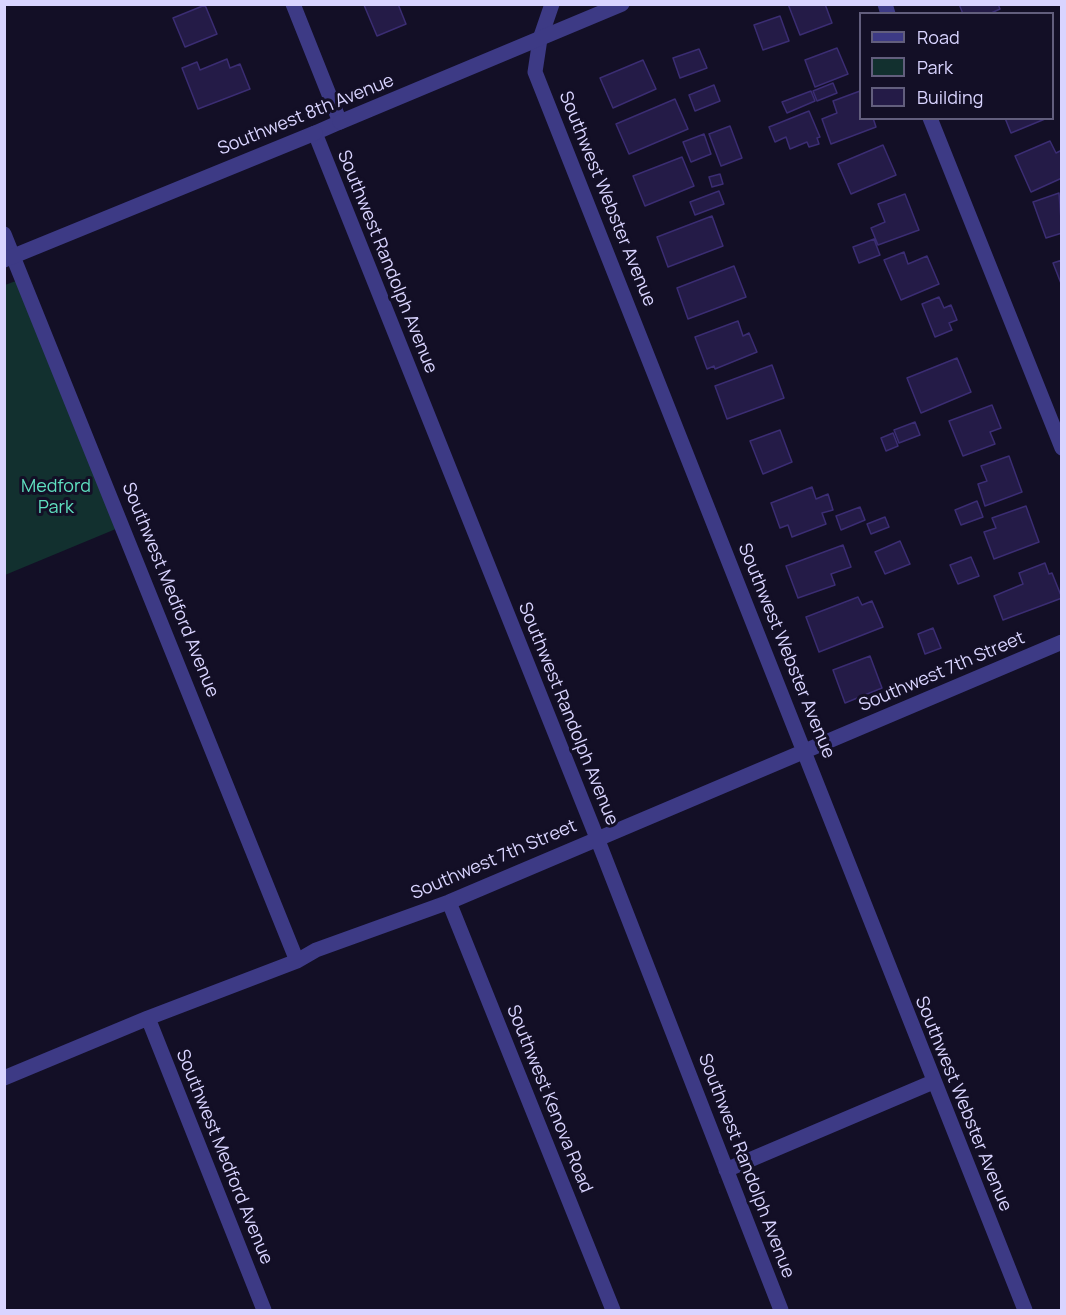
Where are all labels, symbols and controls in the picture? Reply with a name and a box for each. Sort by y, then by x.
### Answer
legend [859,12,1054,120]
text: Road [917,25,960,49]
text: Park [917,55,953,79]
street label: Southwest 8th Avenue [215,70,397,160]
text: Building [917,85,983,109]
street label: Southwest Webster Avenue [554,88,660,310]
street label: Southwest Randolph Avenue [332,147,442,377]
park label: Medford Park [21,476,91,518]
street label: Southwest Medford Avenue [117,479,223,701]
street label: Southwest Webster Avenue [733,540,839,762]
street label: Southwest Randolph Avenue [513,599,623,829]
street label: Southwest 7th Street [856,627,1028,717]
street label: Southwest 7th Street [408,815,580,905]
street label: Southwest Webster Avenue [910,993,1016,1215]
street label: Southwest Kenova Road [501,1002,597,1196]
street label: Southwest Medford Avenue [171,1046,277,1268]
street label: Southwest Randolph Avenue [693,1051,799,1281]

